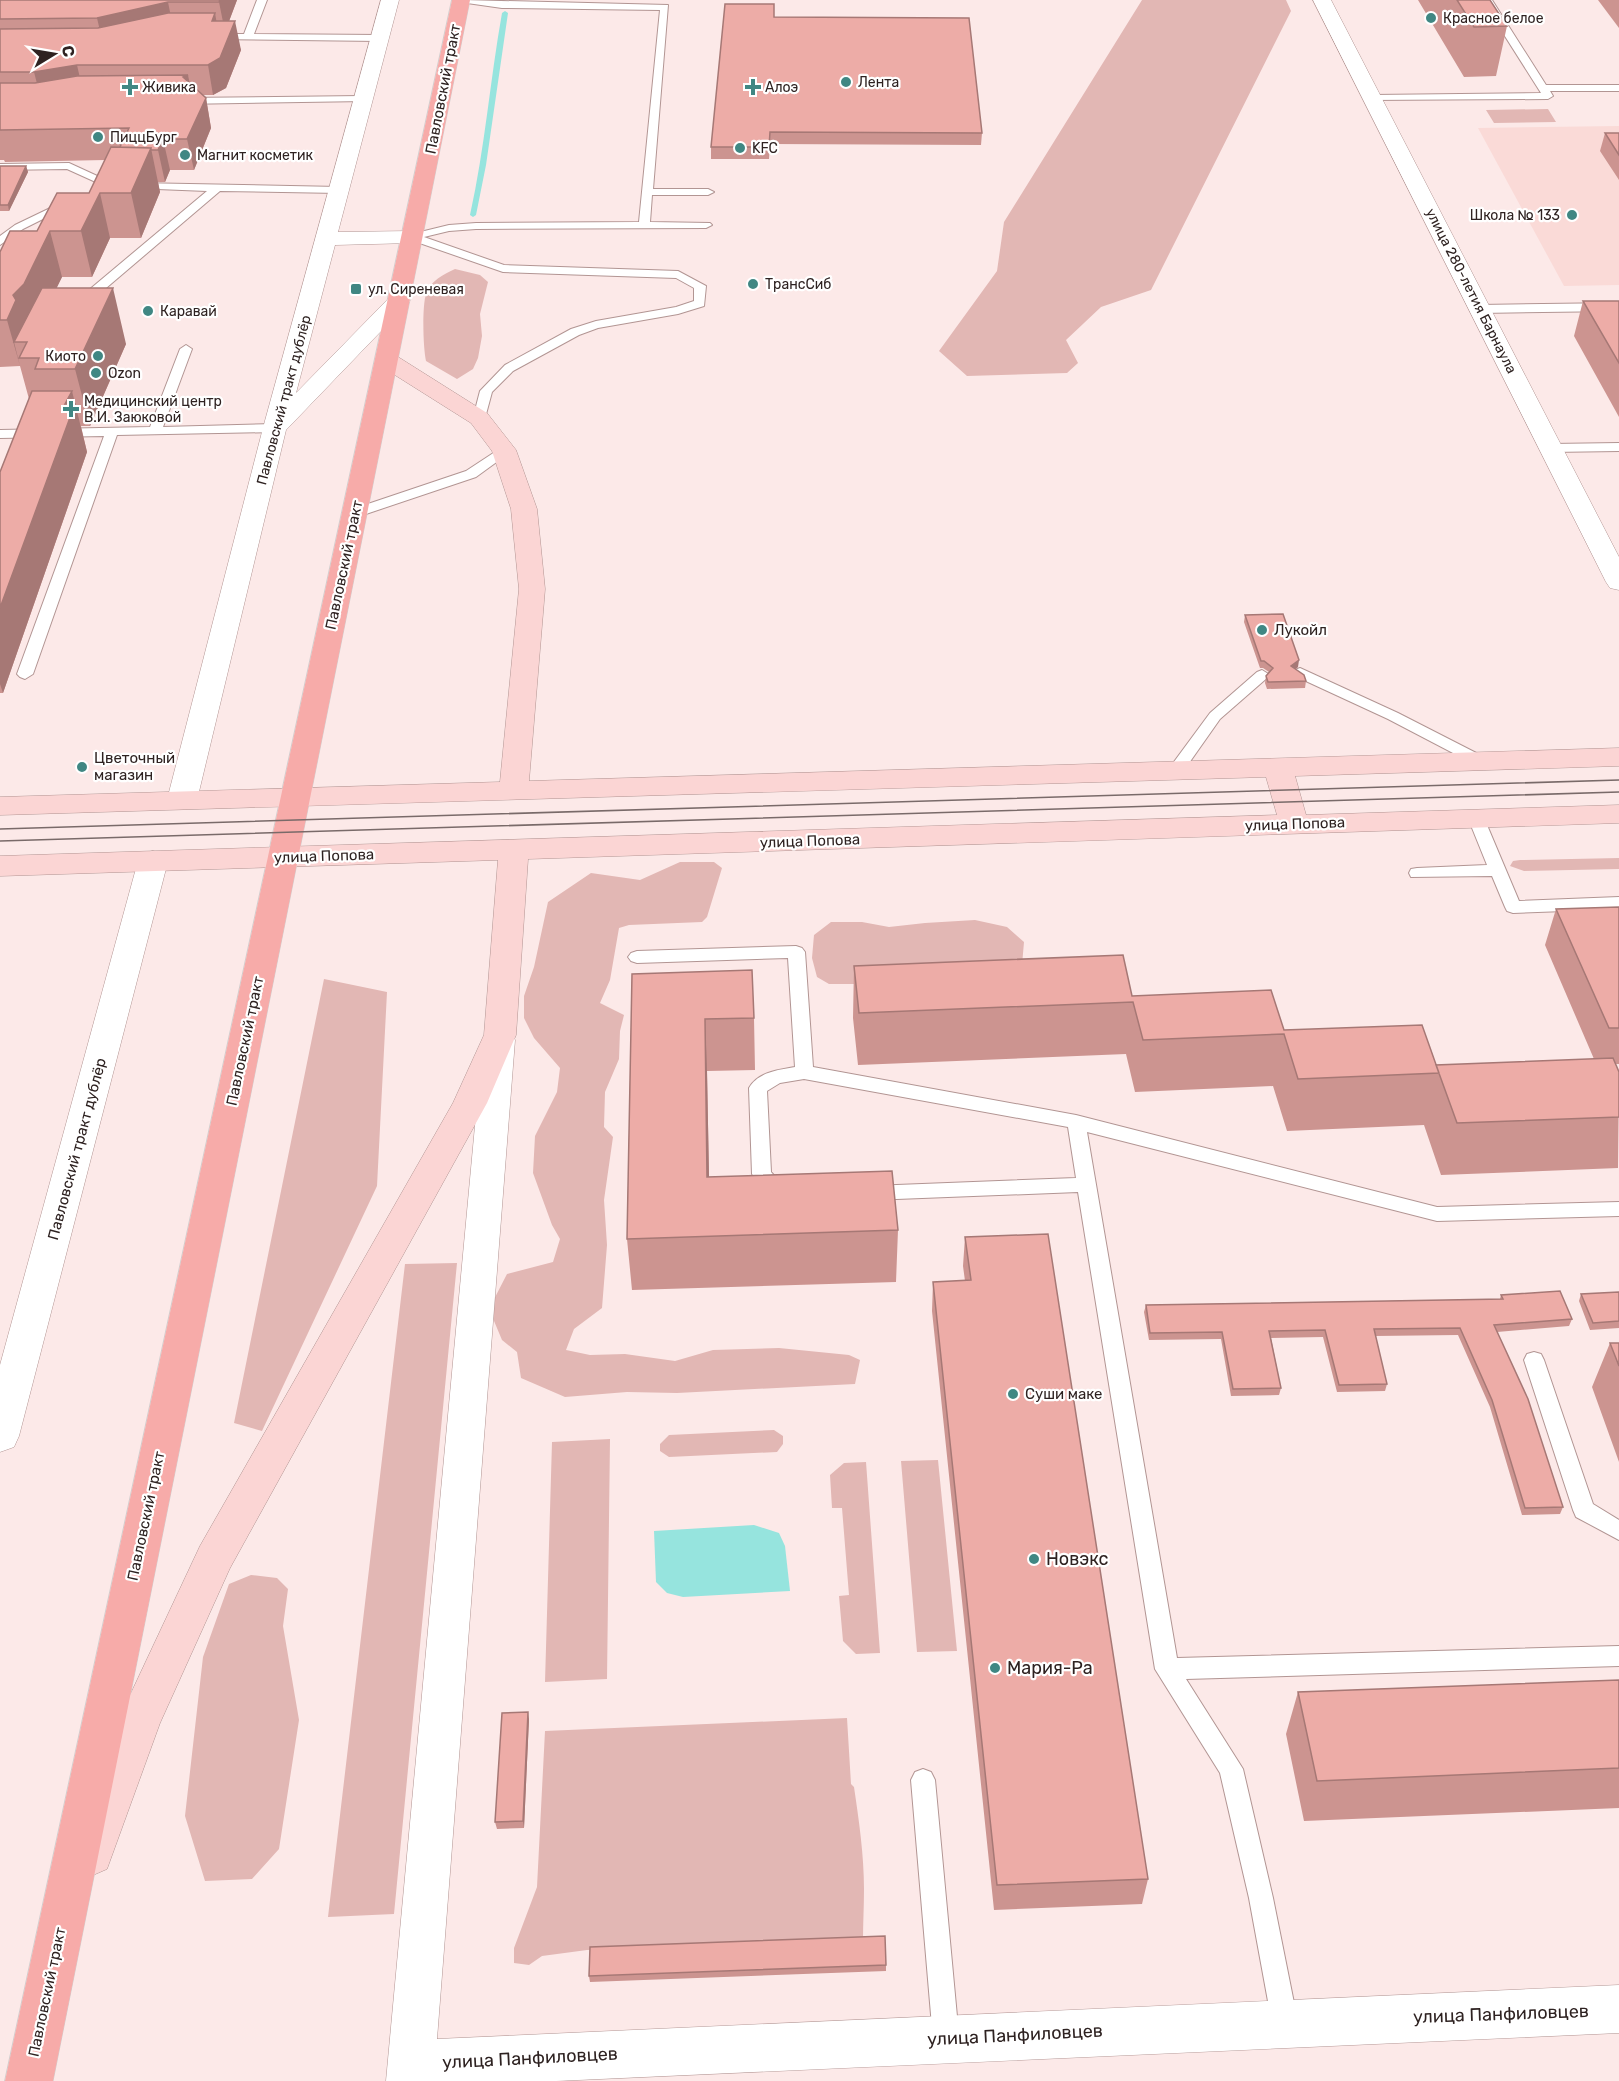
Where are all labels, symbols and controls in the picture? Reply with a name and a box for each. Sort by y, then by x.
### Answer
place label: Красное белое [1443,10,1544,27]
marker: Красное белое [1424,11,1438,25]
street label: Павловский тракт [422,22,464,156]
north arrow [24,24,84,84]
text: С [58,44,79,59]
place label: Лента [858,74,899,91]
marker: Лента [839,75,853,89]
place label: Живика [142,79,196,96]
place label: Алоэ [765,79,799,96]
marker: Живика [123,80,137,94]
marker: Алоэ [746,80,760,94]
place label: ПиццБург [110,129,177,146]
marker: ПиццБург [91,130,105,144]
place label: KFC [752,140,778,157]
marker: KFC [733,141,747,155]
place label: Магнит косметик [197,147,314,164]
marker: Магнит косметик [178,148,192,162]
street label: улица 280-летия Барнаула [1422,206,1520,376]
place label: Школа № 133 [1470,207,1560,224]
marker: Школа № 133 [1565,208,1579,222]
place label: ТрансСиб [765,276,831,293]
marker: ТрансСиб [746,277,760,291]
place label: ул. Сиреневая [368,281,464,298]
marker: ул. Сиреневая [349,282,363,296]
place label: Каравай [160,303,217,320]
marker: Каравай [141,304,155,318]
street label: Павловский тракт дублёр [253,313,315,487]
place label: Киото [45,348,86,365]
marker: Киото [91,349,105,363]
place label: Ozon [108,365,141,382]
marker: Ozon [89,366,103,380]
place label: Медицинский центр В.И. Заюковой [84,393,222,426]
marker: Медицинский центр В.И. Заюковой [62,400,80,418]
street label: Павловский тракт [321,498,367,631]
place label: Лукойл [1274,621,1327,639]
marker: Лукойл [1255,623,1269,637]
place label: Цветочный магазин [94,749,175,784]
marker: Цветочный магазин [75,760,89,774]
street label: улица Попова [1245,813,1345,835]
street label: улица Попова [760,830,860,852]
street label: улица Попова [274,845,374,867]
street label: Павловский тракт [222,974,268,1107]
street label: Павловский тракт дублёр [44,1056,110,1242]
place label: Суши маке [1025,1385,1102,1403]
marker: Суши маке [1006,1387,1020,1401]
street label: Павловский тракт [123,1449,169,1582]
place label: Новэкс [1046,1548,1108,1570]
marker: Новэкс [1027,1552,1041,1566]
place label: Мария-Ра [1007,1657,1093,1679]
marker: Мария-Ра [988,1661,1002,1675]
street label: Павловский тракт [24,1925,70,2058]
street label: улица Панфиловцев [1413,2000,1589,2028]
street label: улица Панфиловцев [927,2019,1103,2051]
street label: улица Панфиловцев [442,2042,618,2074]

